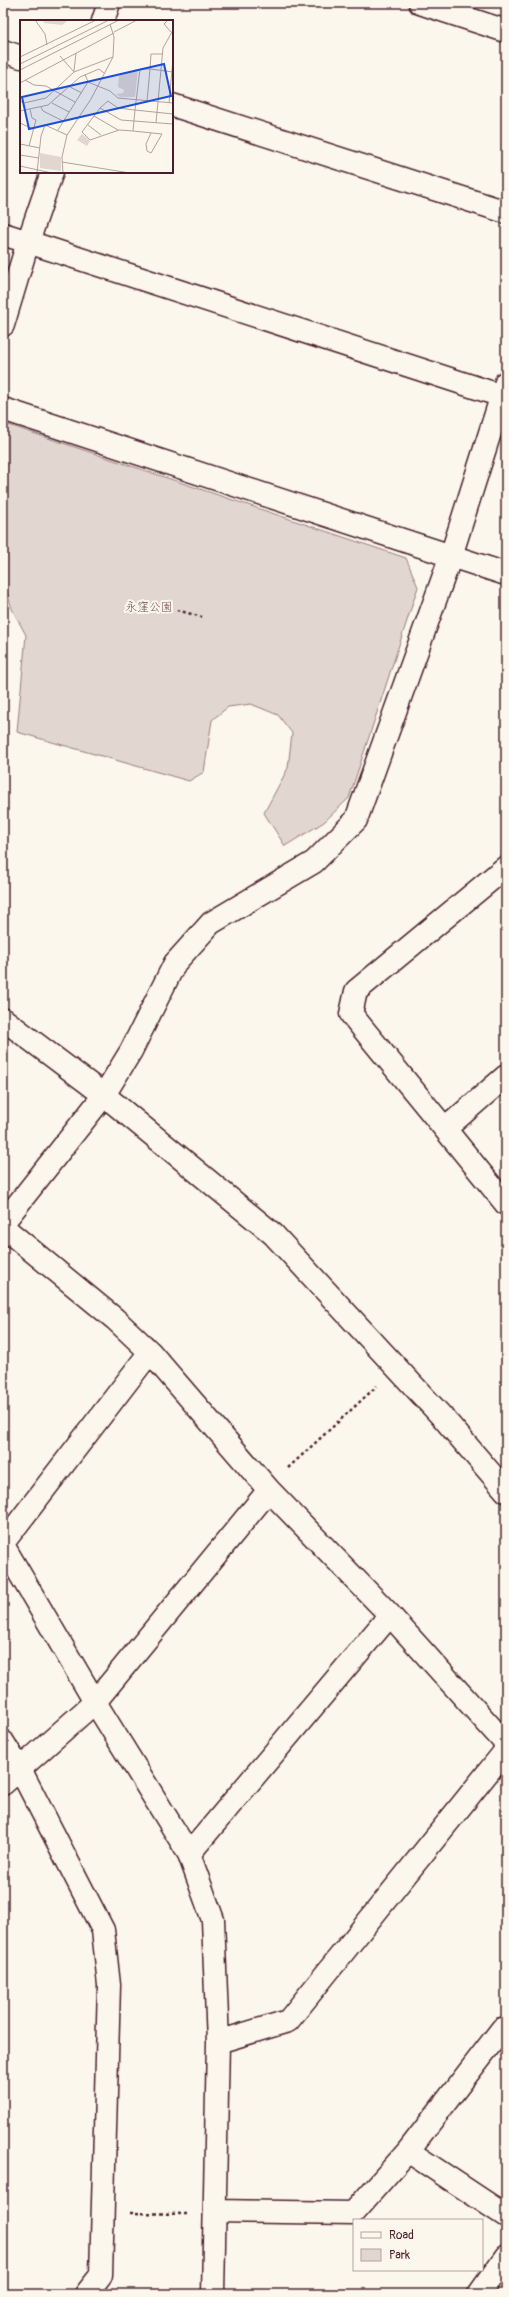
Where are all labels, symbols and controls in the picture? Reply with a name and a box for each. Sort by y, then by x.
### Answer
inset map [20,20,173,173]
park label: 永窪公園 [125,600,173,615]
legend [353,2219,483,2271]
text: Road [389,2228,414,2243]
text: Park [389,2248,410,2263]

